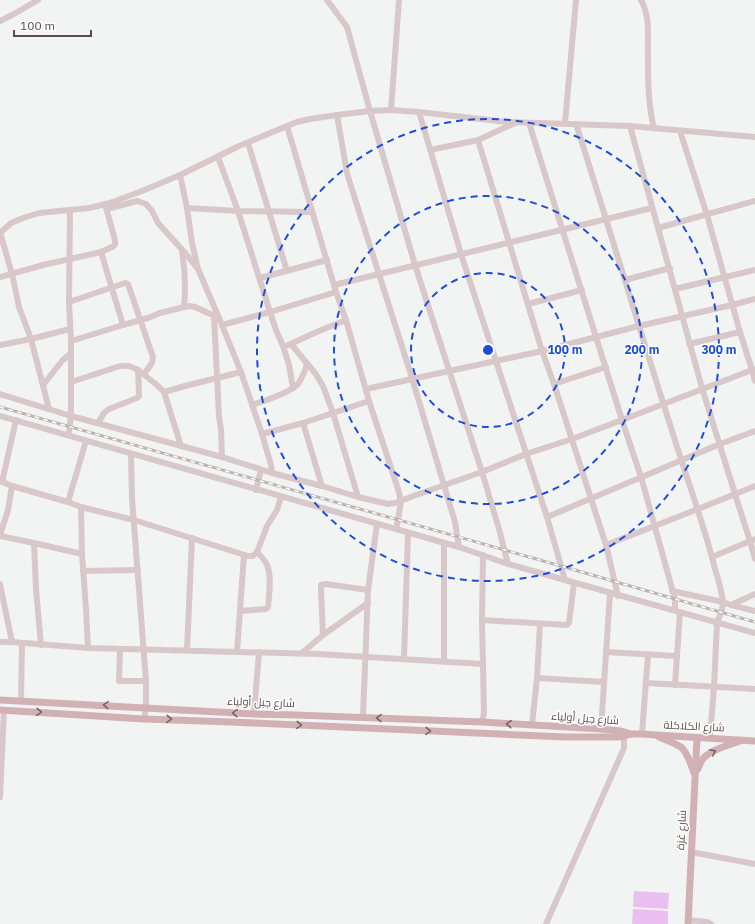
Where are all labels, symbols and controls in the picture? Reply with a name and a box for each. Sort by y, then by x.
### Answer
scale bar [14,12,91,38]
text: 100 m [20,18,55,33]
text: 100 m [547,342,583,357]
text: 200 m [624,342,660,357]
text: 300 m [701,342,737,357]
centre of rings [481,343,495,357]
street label: شارع جبل أولياء [227,694,295,711]
one-way arrow [103,701,109,709]
one-way arrow [36,708,42,717]
one-way arrow [232,709,238,717]
street label: شارع جبل أولياء [551,709,619,728]
one-way arrow [376,714,382,722]
one-way arrow [166,715,172,724]
street label: شارع الكلاكلة [663,717,725,736]
one-way arrow [506,719,512,728]
one-way arrow [296,721,302,729]
one-way arrow [425,727,431,736]
one-way arrow [709,749,716,757]
street label: شارع غزة [673,810,690,850]

